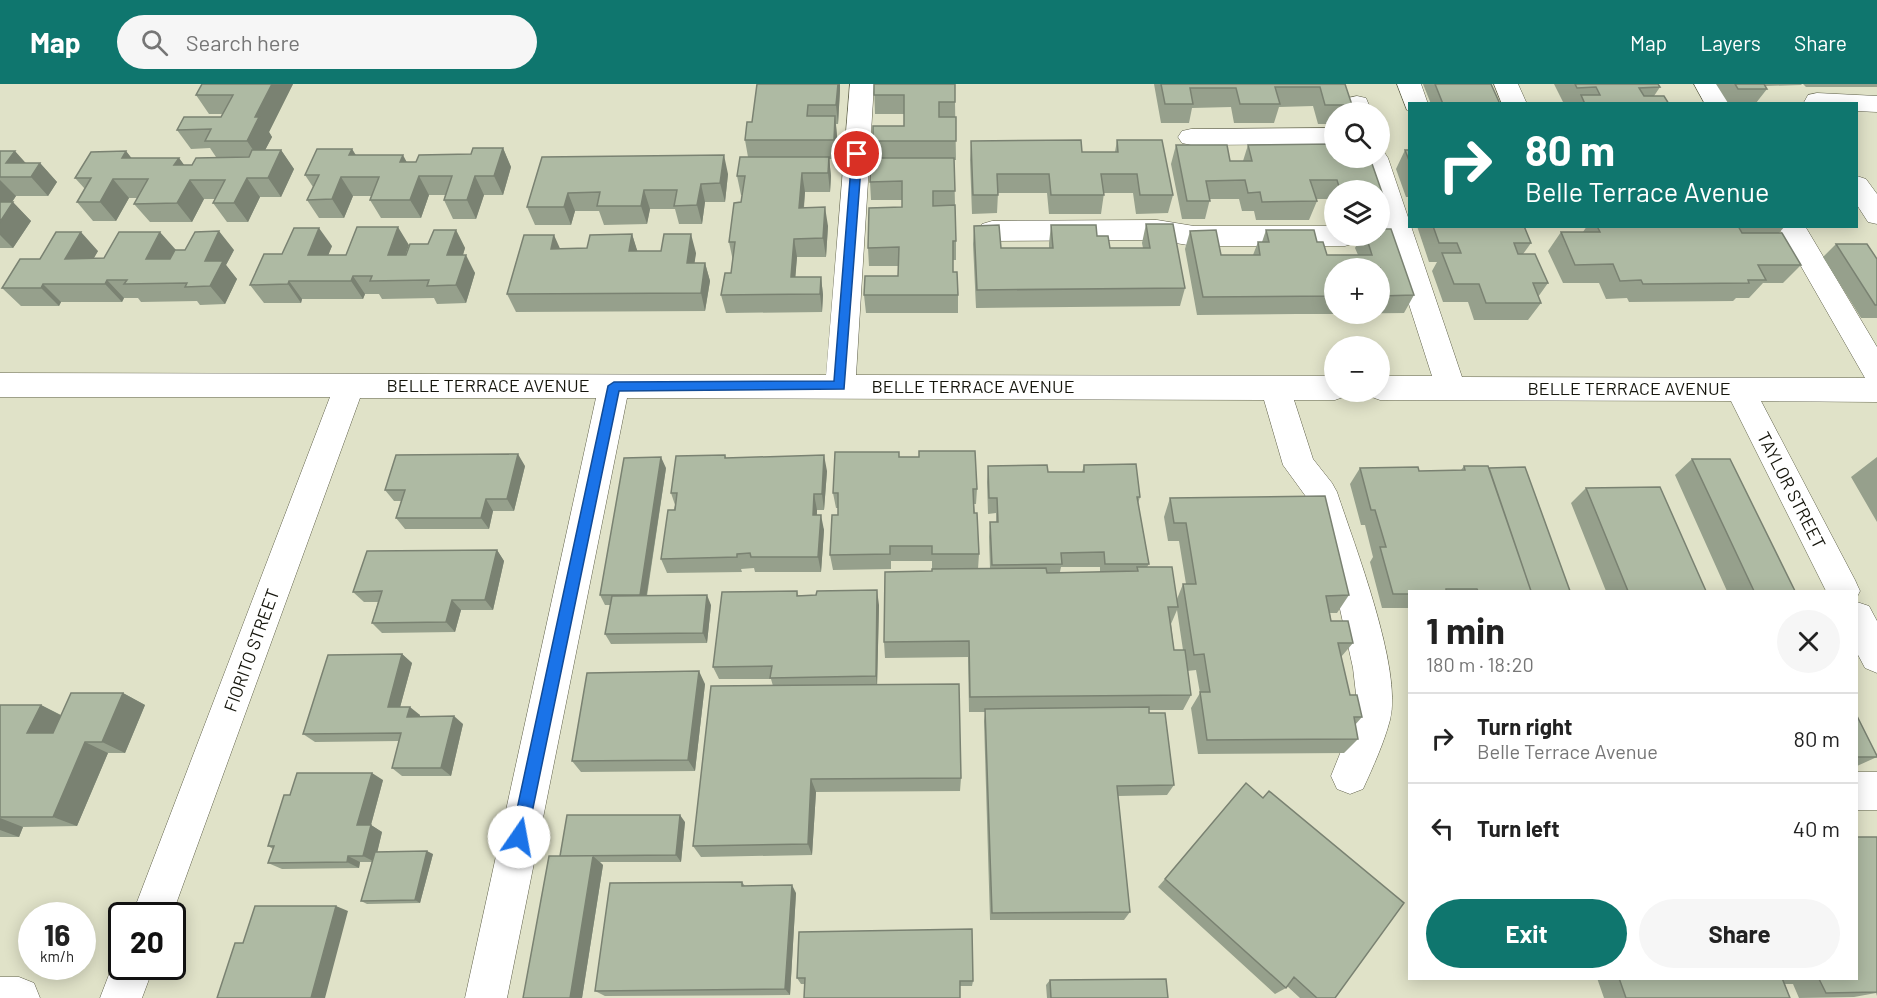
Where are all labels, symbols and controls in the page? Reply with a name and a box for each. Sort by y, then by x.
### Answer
search box [117,15,537,69]
text: Map [30,25,81,59]
icon: search [138,26,171,59]
text: Search here [186,29,300,55]
text: Map [1630,30,1667,55]
text: Layers [1700,30,1761,55]
text: Share [1794,30,1847,55]
map controls [1324,102,1390,402]
button: search [1324,102,1390,168]
text: 80 m [1525,124,1615,174]
icon: right [1426,126,1504,204]
pin [831,128,882,179]
icon: arrive [840,137,873,170]
text: Belle Terrace Avenue [1525,175,1769,207]
button: layers [1324,180,1390,246]
button: + [1324,258,1390,324]
button: − [1324,336,1390,402]
street label: BELLE TERRACE AVENUE [386,374,590,396]
street label: BELLE TERRACE AVENUE [871,375,1075,397]
street label: BELLE TERRACE AVENUE [1527,377,1731,399]
street label: TAYLOR STREET [1753,428,1831,552]
street label: FIORITO STREET [219,585,283,715]
text: 1 min [1426,608,1505,651]
button: close [1777,610,1840,673]
text: 180 m · 18:20 [1426,652,1534,676]
text: Turn right [1477,713,1572,739]
icon: right [1426,722,1459,755]
text: 80 m [1794,725,1840,751]
text: Belle Terrace Avenue [1477,739,1658,763]
position arrow [487,805,551,869]
icon: left [1426,812,1459,845]
text: Turn left [1477,815,1560,841]
text: 40 m [1793,815,1840,841]
button: Exit [1426,899,1627,968]
button: Share [1639,899,1840,968]
speed limit sign: 20 [108,902,186,980]
text: 16 [44,916,70,952]
text: km/h [40,947,74,965]

